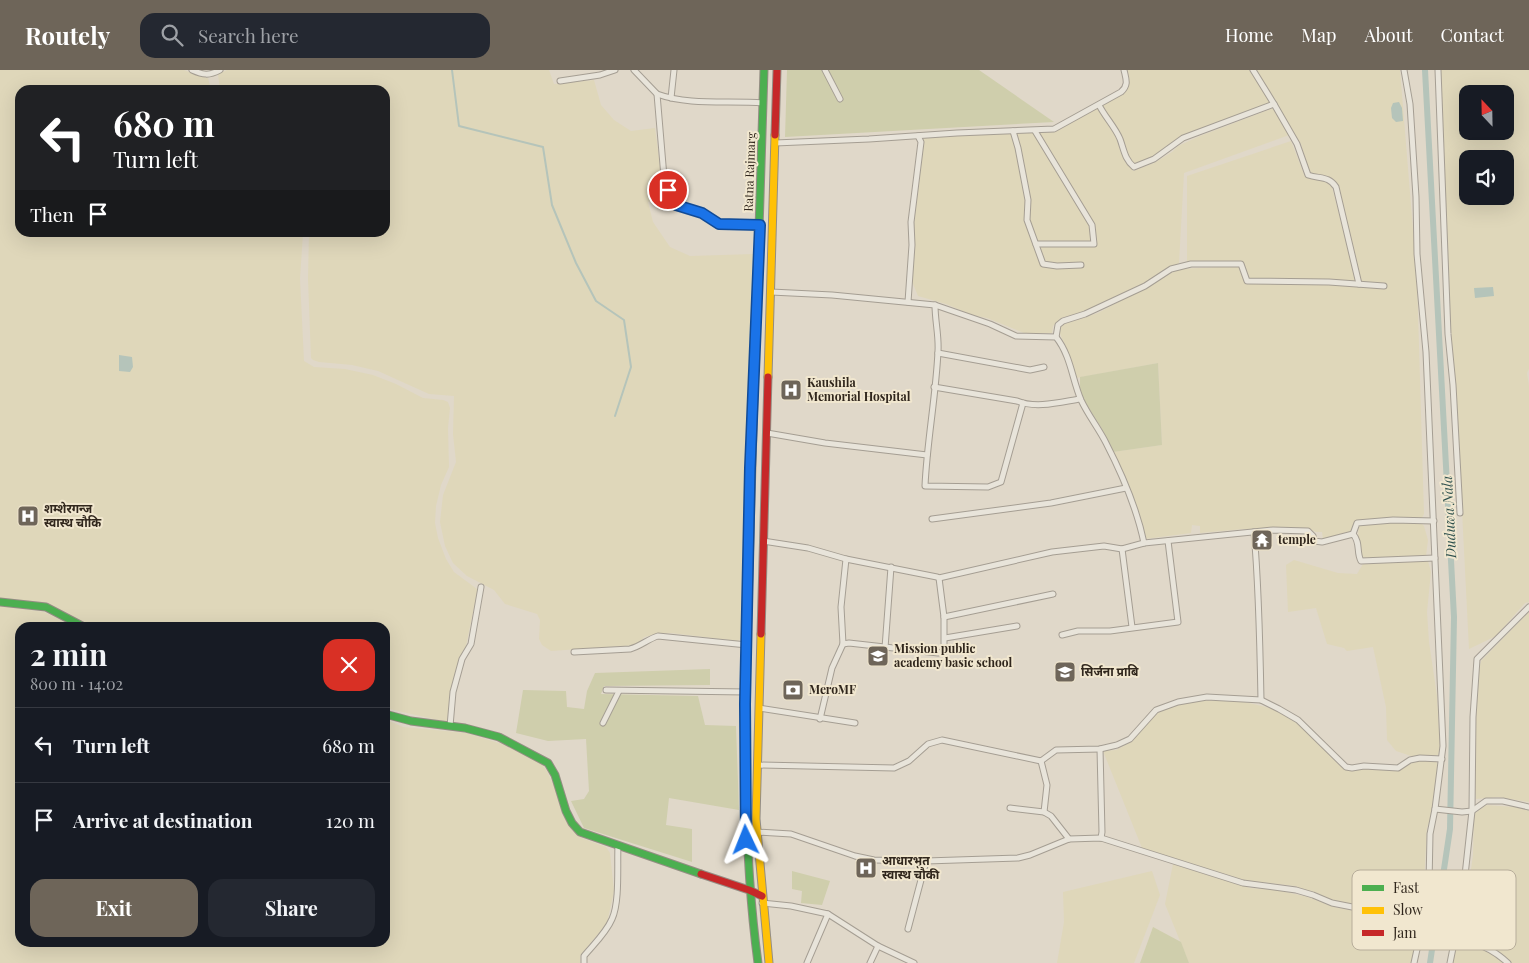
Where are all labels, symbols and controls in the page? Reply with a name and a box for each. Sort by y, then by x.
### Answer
search box [140,13,490,58]
text: Routely [25,19,110,51]
icon: search [158,21,186,49]
text: Search here [198,22,299,48]
text: Home [1225,23,1273,47]
text: Map [1301,23,1336,47]
text: About [1364,23,1413,47]
text: Contact [1441,23,1504,47]
north arrow [1459,85,1514,140]
map controls [1459,85,1514,205]
text: 680 m [113,99,215,146]
icon: left [30,105,95,170]
street label: Ratna Rajmarg [740,131,758,212]
text: Turn left [113,144,198,174]
button: sound [1459,150,1514,205]
pin [647,169,689,211]
icon: arrive [654,176,682,204]
icon: arrive [84,200,112,228]
text: Then [30,201,74,227]
place label: Kaushila Memorial Hospital [807,374,911,404]
hospital icon: Kaushila Memorial Hospital [779,378,803,402]
water label: Duduwa Nala [1437,475,1460,560]
place label: शम्शेरगन्ज स्वास्थ चौकि [44,500,102,530]
hospital icon: शम्शेरगन्ज स्वास्थ चौकि [16,504,40,528]
temple icon: temple [1250,528,1274,552]
place label: temple [1277,531,1316,547]
text: 2 min [30,634,107,674]
button: close [323,639,375,691]
place label: Mission public academy basic school [894,640,1013,670]
school or university icon: Mission public academy basic school [866,644,890,668]
school or university icon: सिर्जना प्राबि [1053,660,1077,684]
place label: सिर्जना प्राबि [1081,663,1139,679]
text: 800 m · 14:02 [30,673,123,694]
bank icon: MeroMF [781,678,805,702]
place label: MeroMF [809,681,856,697]
icon: left [30,731,58,759]
text: Turn left [73,732,150,758]
text: 680 m [322,732,375,758]
icon: arrive [30,806,58,834]
text: Arrive at destination [73,807,253,833]
text: 120 m [326,807,375,833]
position arrow [719,813,771,865]
place label: आधारभुत स्वास्थ चौकी [882,852,940,882]
hospital icon: आधारभुत स्वास्थ चौकी [854,856,878,880]
legend [1352,870,1516,950]
text: Fast [1393,878,1420,897]
button: Exit [30,879,198,937]
button: Share [208,879,375,937]
text: Slow [1393,900,1423,919]
text: Jam [1392,923,1417,942]

